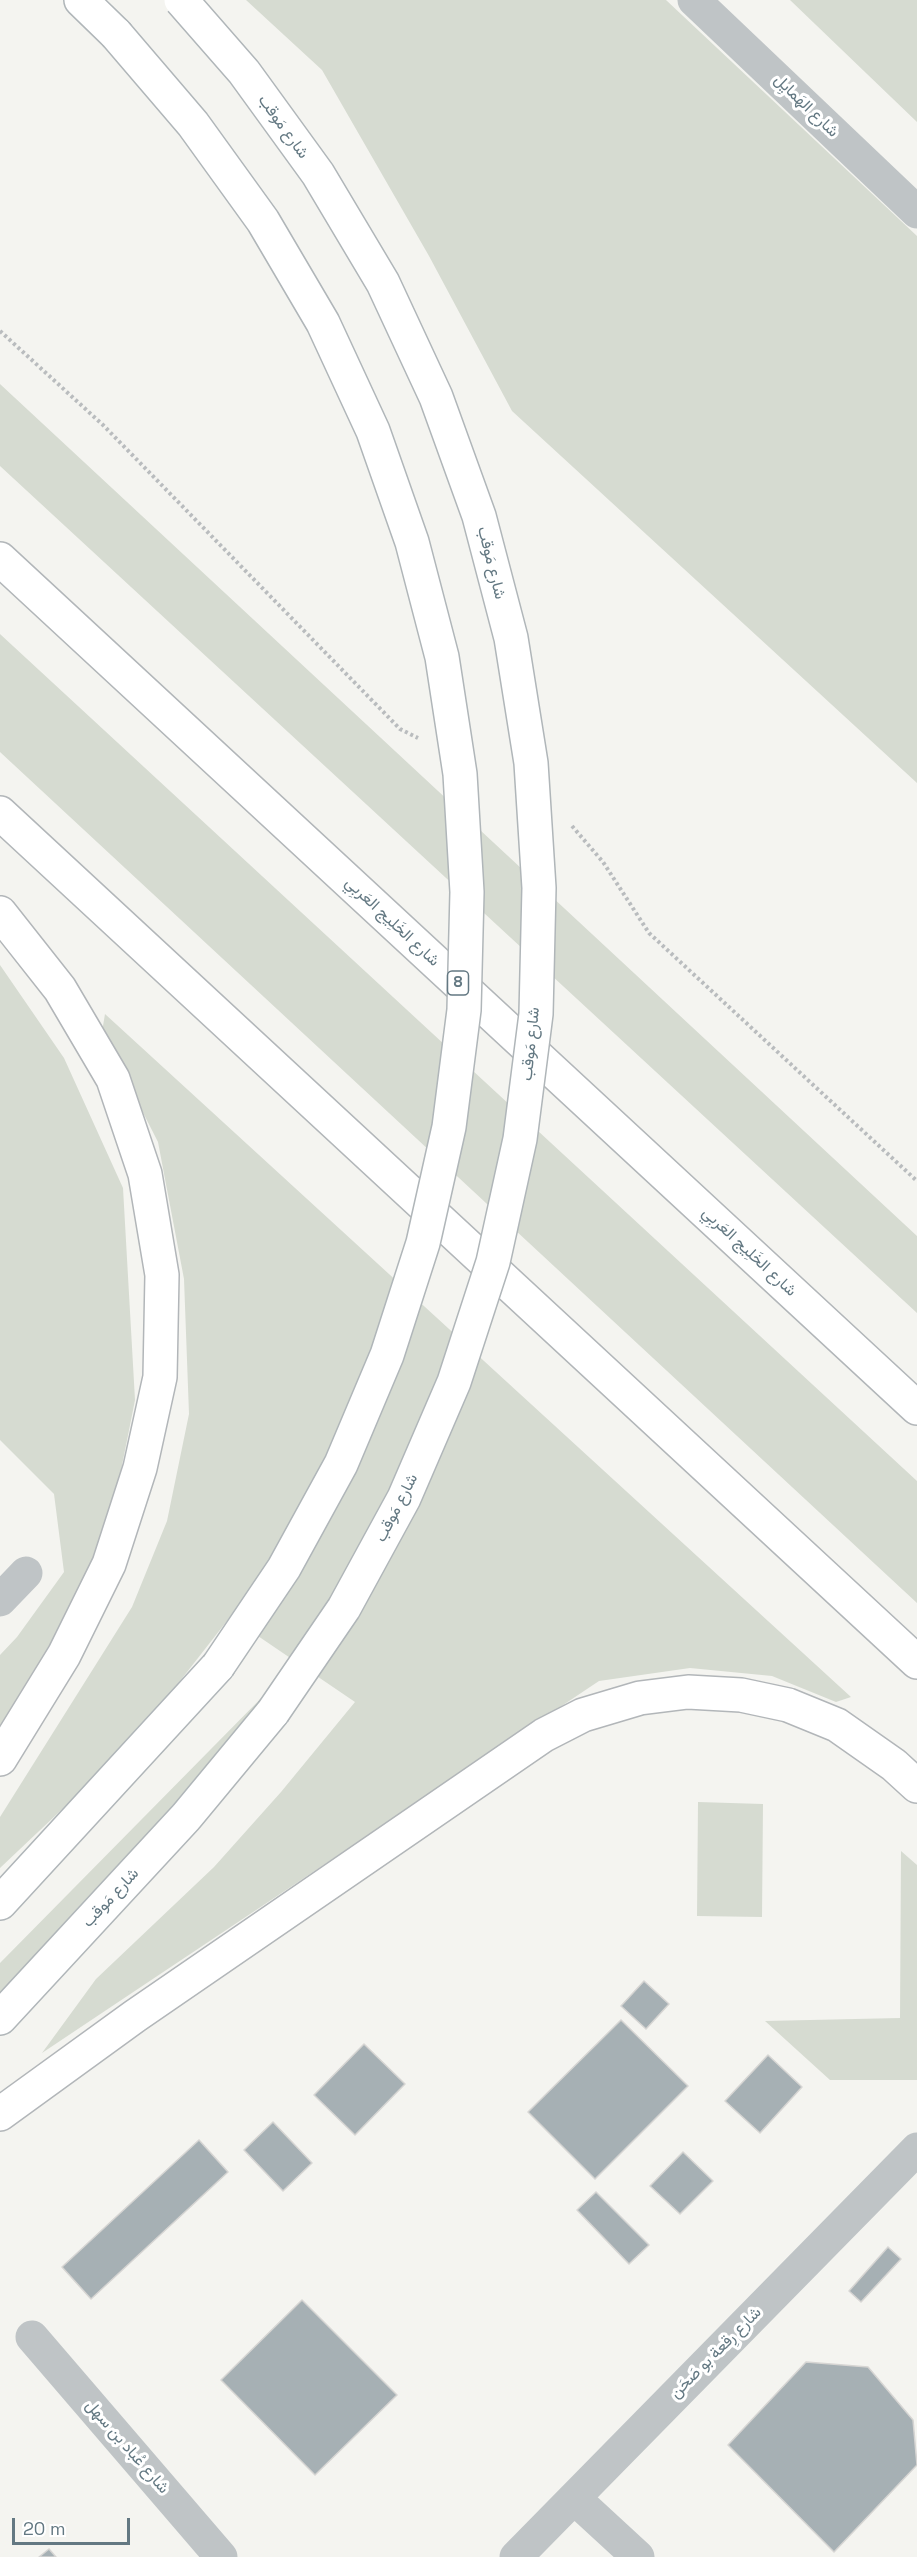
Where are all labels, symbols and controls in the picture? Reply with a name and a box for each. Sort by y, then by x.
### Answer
street label: شارع الهَمايِل [770,71,842,141]
street label: شارع مَوقب [253,91,313,163]
street label: شارع مَوقب [473,525,509,601]
street label: شارع الخَلِيج العَربِي [341,873,443,971]
road number: 8 [448,971,468,995]
street label: شارع مَوقب [518,1006,544,1082]
street label: شارع الخَلِيج العَربِي [698,1203,800,1301]
street label: شارع مَوقب [372,1471,422,1545]
street label: شارع مَوقب [79,1864,143,1932]
street label: شارع رِقعة بو صَحَن [666,2303,766,2403]
street label: شارع عُباد بن سهل [81,2396,173,2498]
scale bar [15,2506,134,2544]
text: 20 m [23,2517,66,2540]

